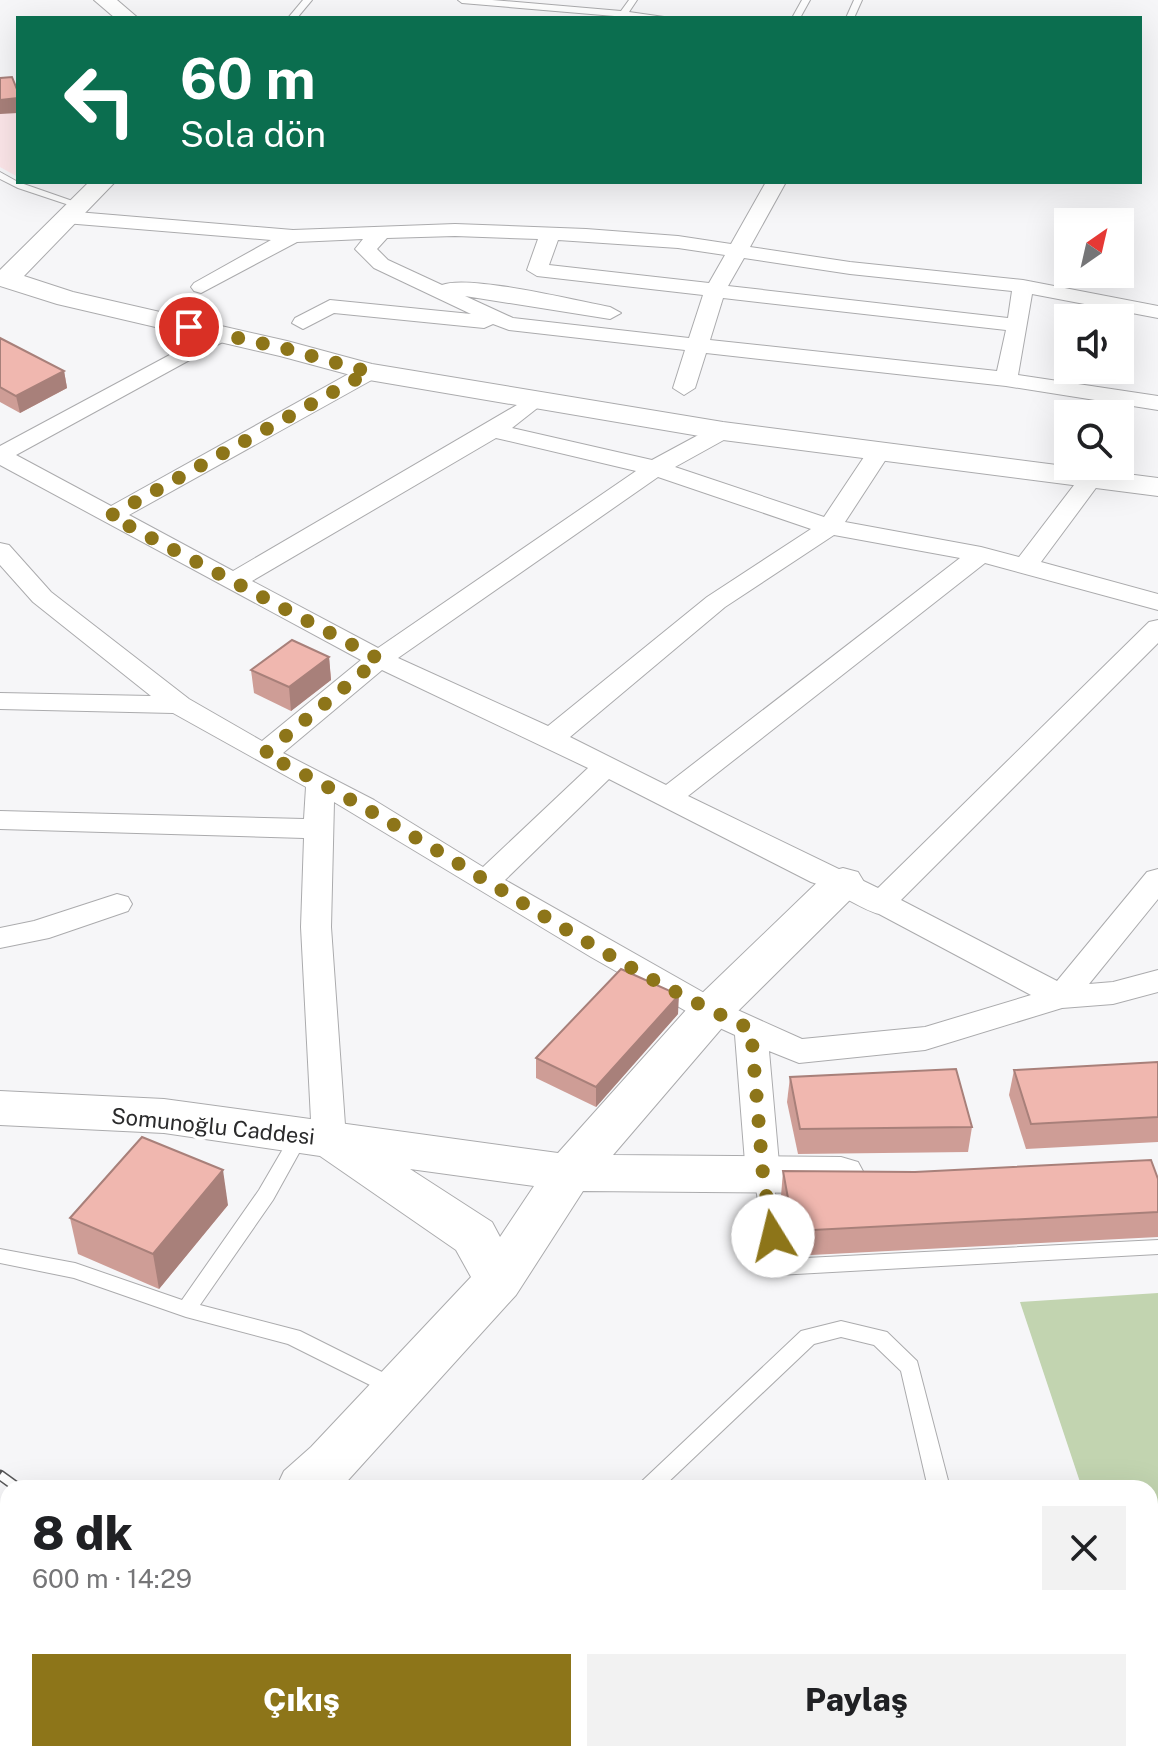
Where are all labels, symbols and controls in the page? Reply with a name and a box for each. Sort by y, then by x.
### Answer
text: 60 m [180,46,316,112]
icon: left [48,48,152,152]
text: Sola dön [180,113,326,155]
north arrow [1054,208,1134,288]
map controls [1054,208,1134,480]
pin [155,293,223,361]
button: sound [1054,304,1134,384]
icon: arrive [167,305,211,349]
button: search [1054,400,1134,480]
street label: Somunoğlu Caddesi [110,1102,316,1150]
position arrow [731,1194,815,1278]
text: 8 dk [32,1504,133,1561]
button: close [1042,1506,1126,1590]
text: 600 m · 14:29 [32,1563,192,1594]
button: Çıkış [32,1654,571,1746]
button: Paylaş [587,1654,1126,1746]

